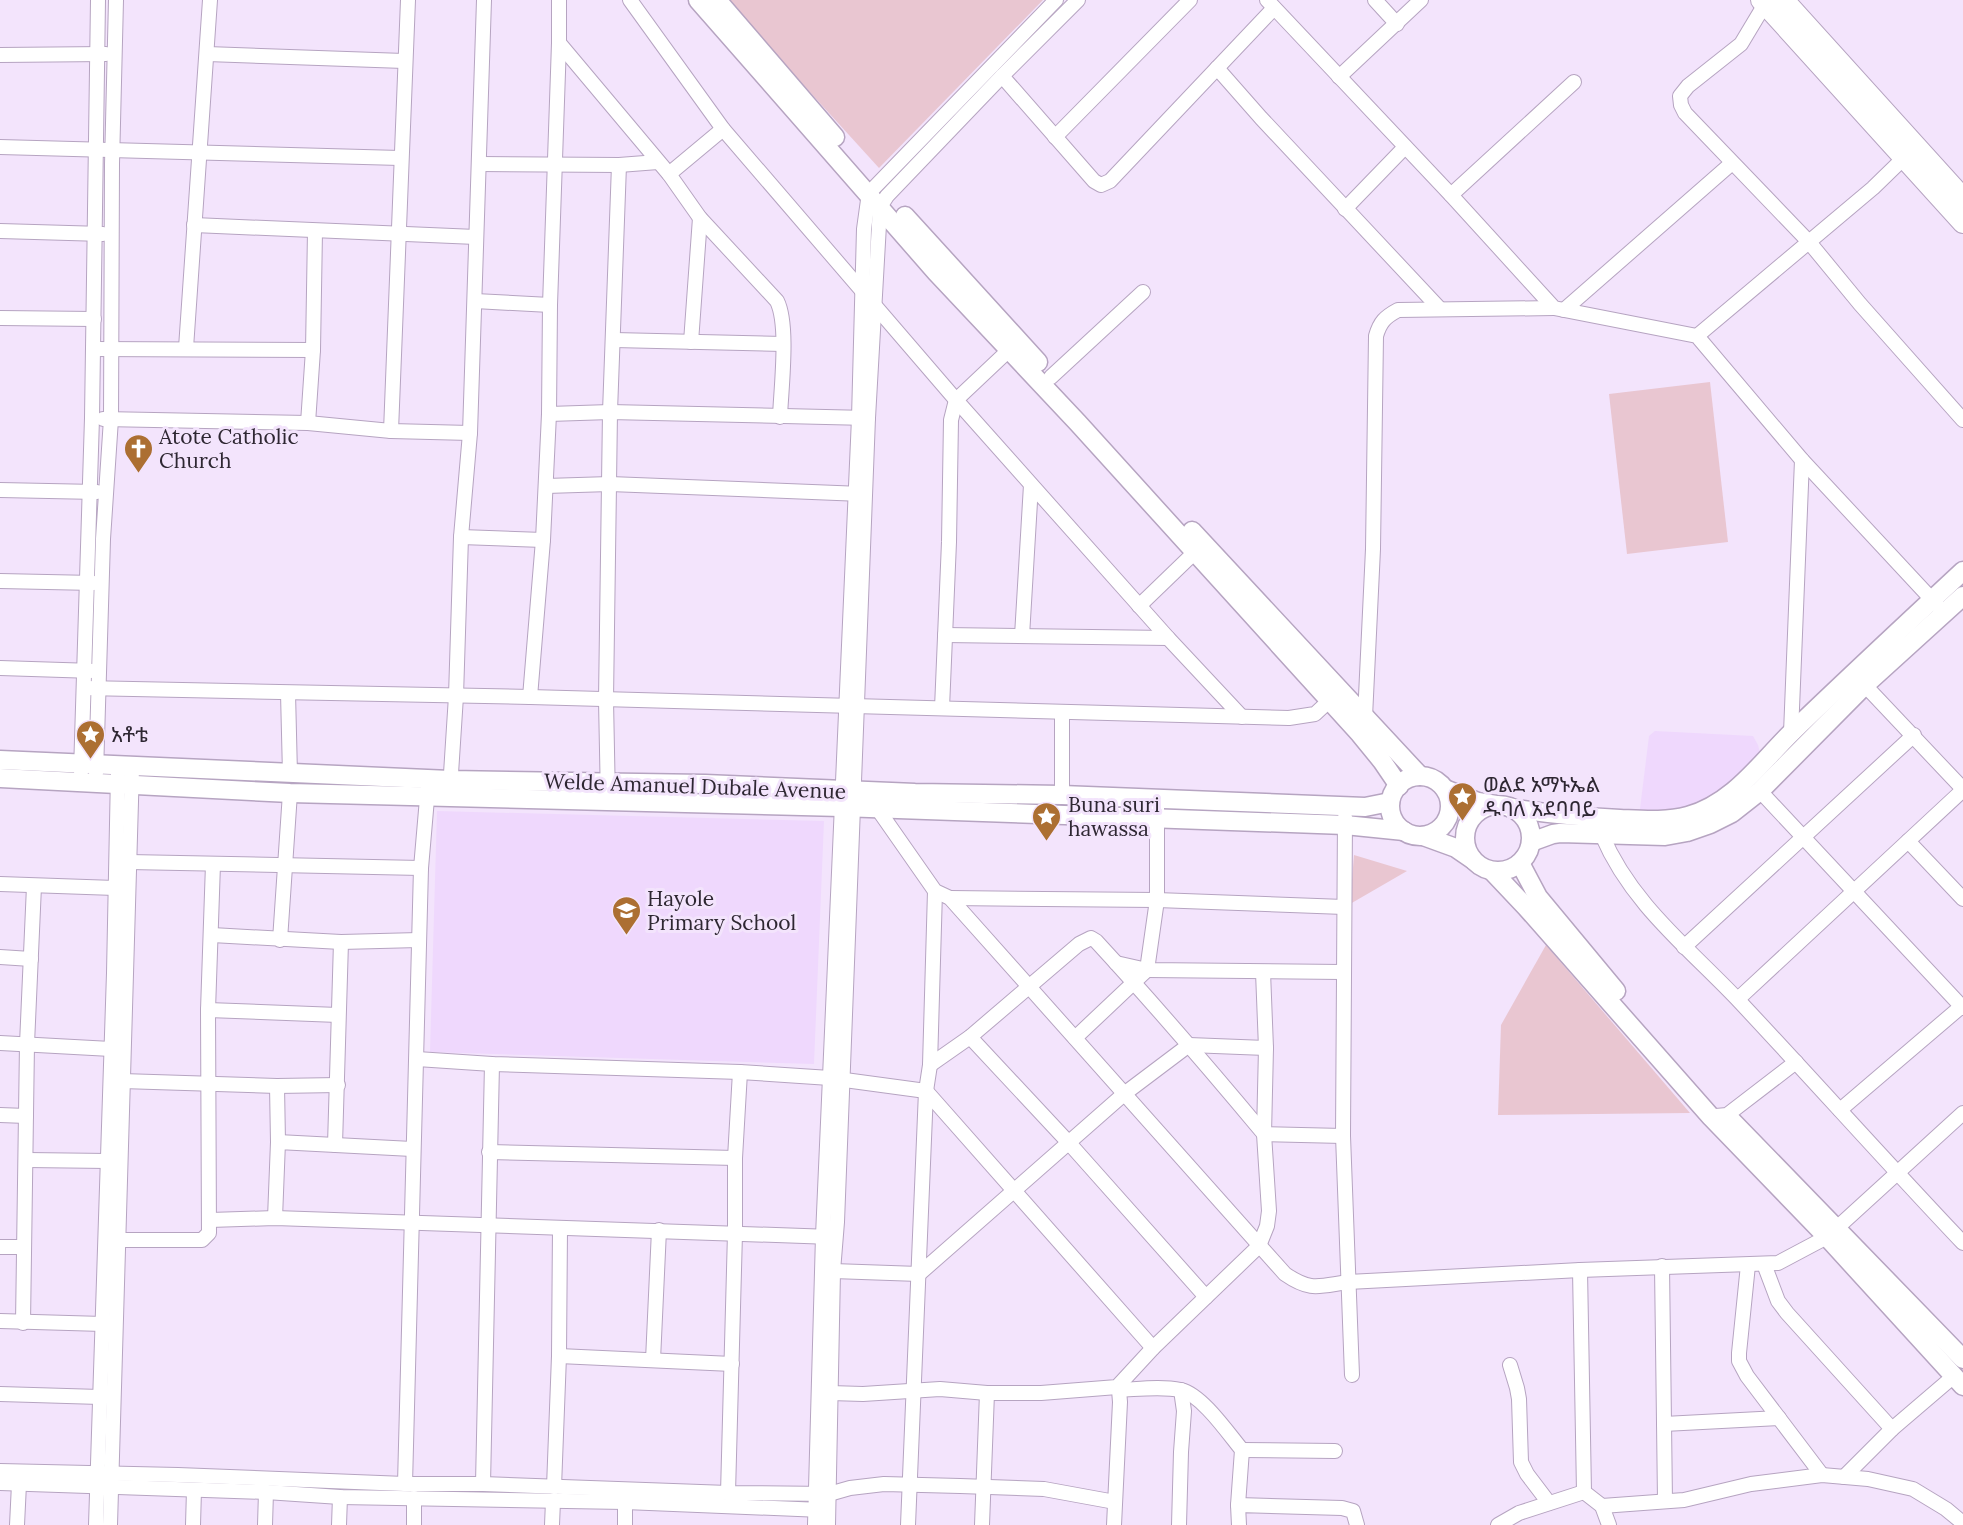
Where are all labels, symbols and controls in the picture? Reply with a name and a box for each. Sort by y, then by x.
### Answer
place label: Atote Catholic Church [158,423,299,474]
church icon: Atote Catholic Church [122,432,154,474]
place icon: አቶቴ [74,718,106,760]
place label: አቶቴ [111,721,148,748]
street label: Welde Amanuel Dubale Avenue [543,767,847,805]
place label: ወልደ አማኑኤል ዱባለ አደባባይ [1483,771,1600,822]
place icon: ወልደ አማኑኤል ዱባለ አደባባይ [1446,780,1478,822]
place label: Buna suri hawassa [1068,791,1160,842]
place icon: Buna suri hawassa [1031,800,1063,842]
place label: Hayole Primary School [647,885,796,936]
school or university icon: Hayole Primary School [610,894,642,936]

